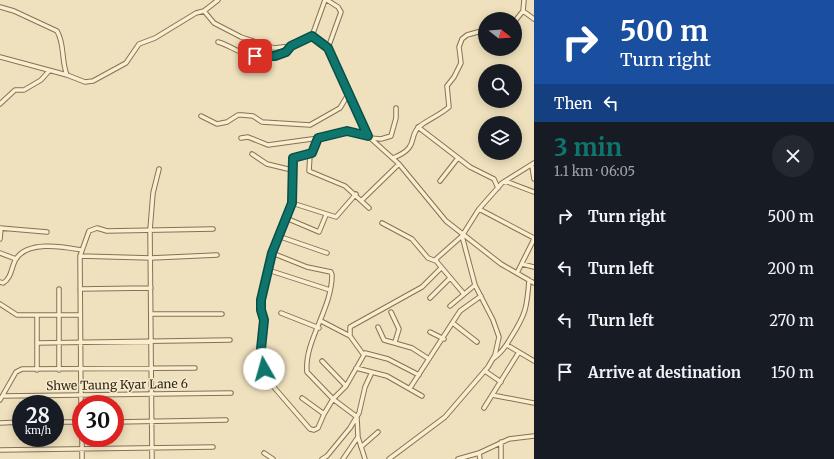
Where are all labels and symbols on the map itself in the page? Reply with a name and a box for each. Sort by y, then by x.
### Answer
north arrow [478,12,522,56]
pin [238,39,272,73]
position arrow [243,348,285,390]
street label: Shwe Taung Kyar Lane 6 [46,376,188,393]
speed limit sign: 30 [72,395,124,447]

